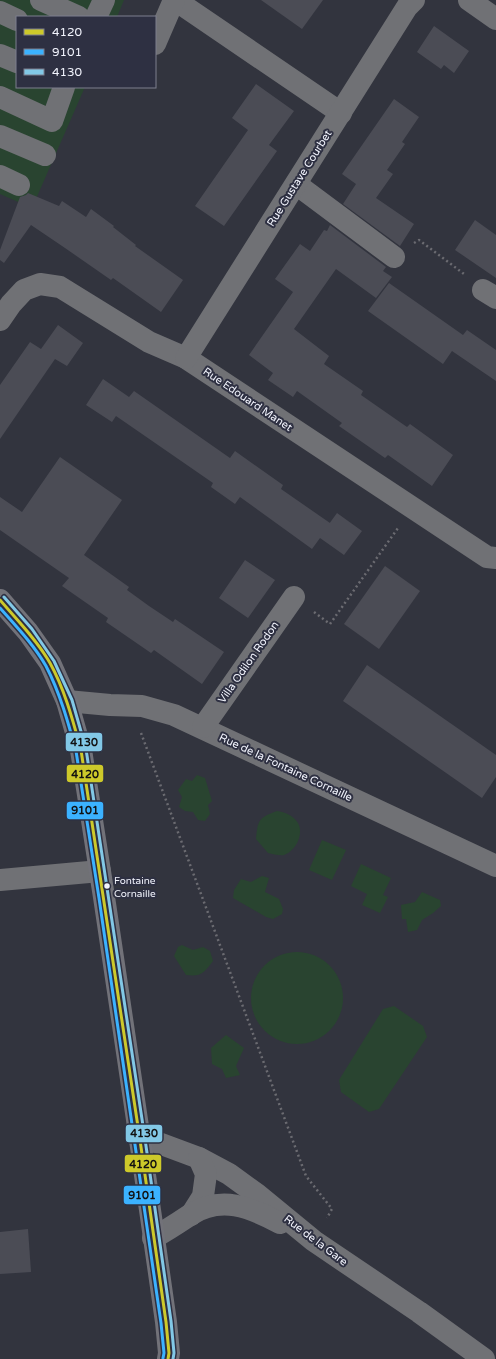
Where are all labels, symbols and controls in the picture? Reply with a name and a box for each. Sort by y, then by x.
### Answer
legend [16,16,156,88]
text: 4120 [52,25,83,39]
text: 9101 [52,45,82,59]
text: 4130 [52,65,83,79]
street label: Rue Gustave Courbet [264,128,334,229]
street label: Rue Edouard Manet [201,365,295,434]
street label: Villa Odilon Rodon [215,619,282,706]
street label: Rue de la Fontaine Cornaille [217,731,354,804]
line badge: 4130 [65,732,103,752]
text: 4130 [70,736,98,749]
line badge: 4120 [66,764,104,783]
text: 4120 [71,768,99,781]
line badge: 9101 [66,801,104,820]
text: 9101 [71,804,99,817]
place label: Fontaine Cornaille [114,875,156,900]
marker: Fontaine Cornaille [102,881,112,891]
line badge: 4130 [125,1124,163,1143]
text: 4130 [130,1127,158,1140]
line badge: 4120 [124,1154,162,1173]
text: 4120 [129,1158,157,1171]
line badge: 9101 [123,1185,161,1205]
text: 9101 [128,1189,156,1202]
street label: Rue de la Gare [281,1212,350,1269]

